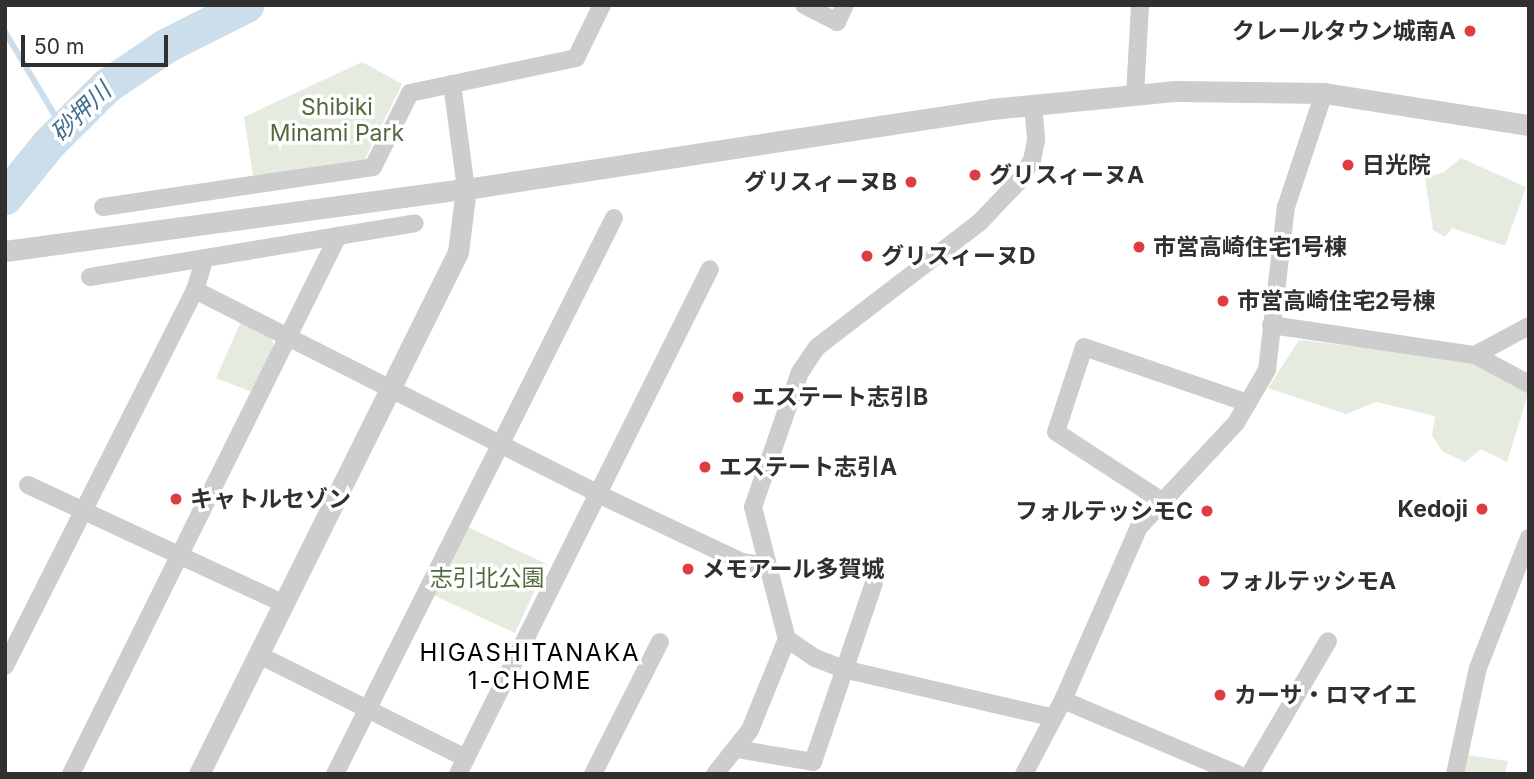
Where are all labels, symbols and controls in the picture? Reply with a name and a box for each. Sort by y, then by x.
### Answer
place label: クレールタウン城南A [1232,17,1456,45]
scale bar [24,21,172,65]
marker: クレールタウン城南A [1462,23,1478,39]
text: 50 m [34,34,84,59]
water label: 砂押川 [45,77,117,147]
park label: Shibiki Minami Park [270,93,404,147]
place label: 日光院 [1362,151,1431,179]
marker: 日光院 [1340,157,1356,173]
place label: グリスィーヌA [989,161,1144,189]
marker: グリスィーヌA [967,167,983,183]
place label: グリスィーヌB [744,168,897,196]
marker: グリスィーヌB [903,174,919,190]
place label: 市営高崎住宅1号棟 [1153,233,1347,261]
marker: 市営高崎住宅1号棟 [1131,239,1147,255]
place label: グリスィーヌD [881,242,1036,270]
marker: グリスィーヌD [859,248,875,264]
place label: 市営高崎住宅2号棟 [1237,287,1435,315]
marker: 市営高崎住宅2号棟 [1215,293,1231,309]
place label: エステート志引B [752,383,928,411]
marker: エステート志引B [730,389,746,405]
place label: エステート志引A [719,453,897,481]
marker: エステート志引A [697,459,713,475]
place label: キャトルセゾン [190,485,351,513]
marker: キャトルセゾン [168,491,184,507]
place label: Kedoji [1398,495,1468,523]
place label: フォルテッシモC [1015,497,1193,525]
marker: Kedoji [1474,501,1490,517]
marker: フォルテッシモC [1199,503,1215,519]
place label: メモアール多賀城 [702,555,885,583]
marker: メモアール多賀城 [680,561,696,577]
park label: 志引北公園 [430,564,544,592]
place label: フォルテッシモA [1218,567,1396,595]
marker: フォルテッシモA [1196,573,1212,589]
district label: HIGASHITANAKA 1-CHOME [421,639,639,695]
place label: カーサ・ロマイエ [1234,681,1418,709]
marker: カーサ・ロマイエ [1212,687,1228,703]

